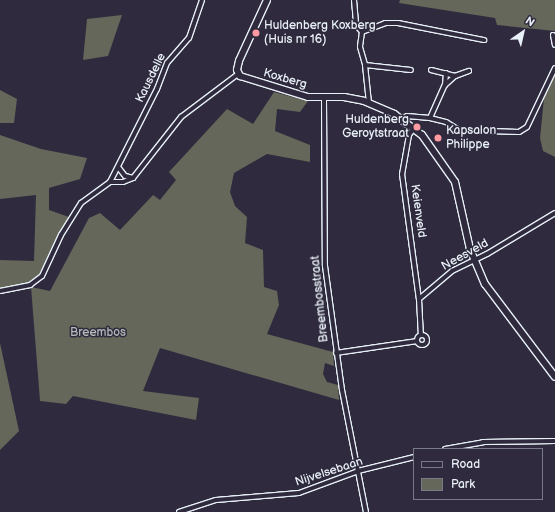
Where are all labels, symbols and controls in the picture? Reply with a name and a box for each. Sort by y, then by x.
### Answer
north arrow [503,12,543,52]
text: N [523,14,537,29]
place label: Huldenberg Koxberg (Huis nr 16) [264,19,376,47]
marker: Huldenberg Koxberg (Huis nr 16) [251,28,261,38]
street label: Kausdelle [133,51,169,105]
street label: Koxberg [262,66,308,92]
place label: Huldenberg Geroytstraat [342,113,409,141]
marker: Huldenberg Geroytstraat [412,122,422,132]
place label: Kapsalon Philippe [446,124,496,152]
marker: Kapsalon Philippe [433,133,443,143]
street label: Keienveld [407,183,429,239]
street label: Neesveld [439,236,491,274]
street label: Breembosstraat [308,255,332,343]
park label: Breembos [70,326,126,340]
legend [413,448,543,500]
street label: Nijvelsebaan [293,454,365,490]
text: Road [451,457,480,472]
text: Park [451,477,475,492]

